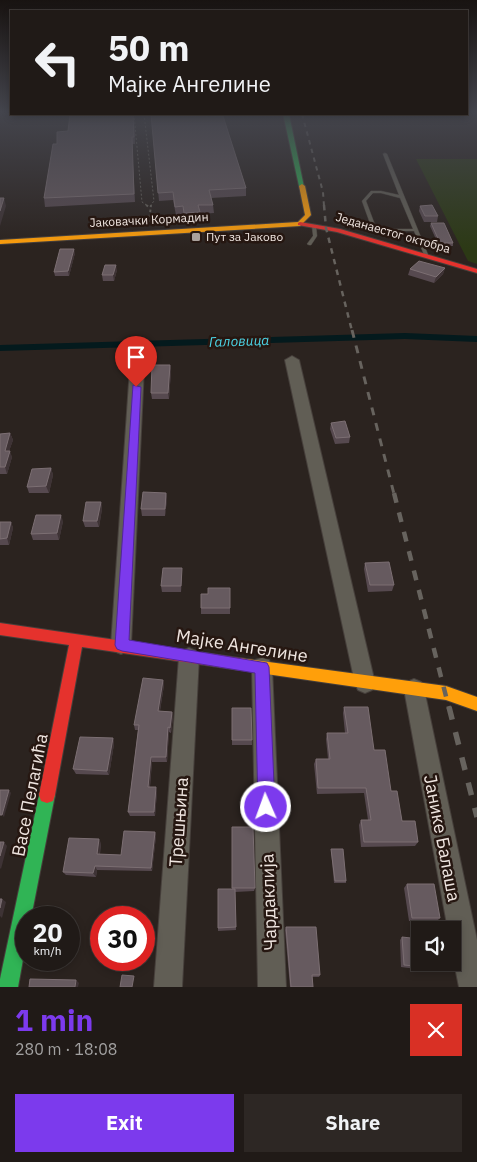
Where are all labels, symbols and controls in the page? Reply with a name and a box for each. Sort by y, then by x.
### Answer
text: 50 m [108,25,190,71]
icon: left [25,30,90,95]
text: Мајке Ангелине [108,69,271,98]
street label: Јаковачки Кормадин [89,209,209,230]
street label: Једанаестог октобра [334,209,453,256]
place label: Пут за Јаково [206,229,283,244]
marker: Пут за Јаково [190,231,202,243]
water label: Галовица [208,331,270,351]
pin [115,336,157,387]
icon: arrive [122,343,150,371]
street label: Мајке Ангелине [175,624,310,667]
street label: Васе Пелагића [6,731,53,858]
street label: Јанике Балаша [419,773,466,904]
street label: Трешњина [164,776,193,868]
position arrow [239,780,291,832]
street label: Чардаклија [255,853,282,951]
speed limit sign: 30 [90,906,155,971]
text: 20 [32,916,63,949]
map controls [411,921,461,971]
button: sound [411,921,461,971]
text: km/h [33,943,62,958]
text: 1 min [15,1000,93,1039]
button: close [410,1004,462,1056]
text: 280 m · 18:08 [15,1039,117,1059]
button: Exit [15,1094,234,1152]
button: Share [244,1094,462,1152]

